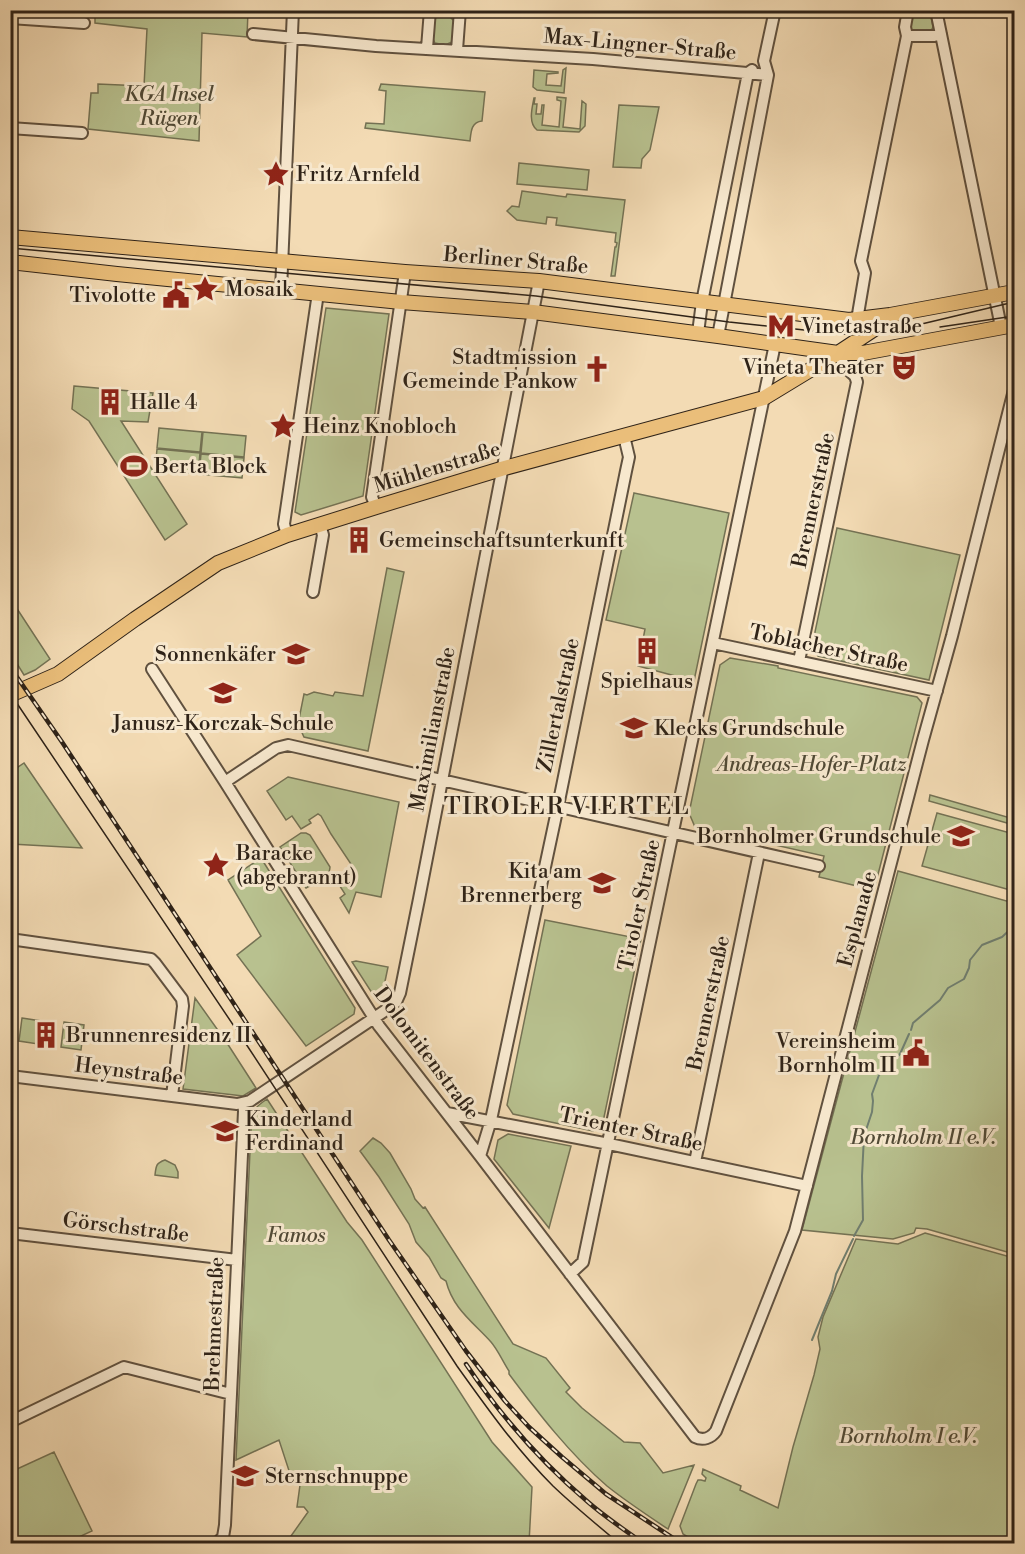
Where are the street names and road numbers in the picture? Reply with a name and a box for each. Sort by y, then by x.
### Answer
street label: Max-Lingner-Straße [542,24,737,66]
street label: Berliner Straße [441,242,589,280]
street label: Brennerstraße [787,430,841,571]
street label: Mühlenstraße [371,436,504,500]
street label: Toblacher Straße [747,619,911,679]
street label: Zillertalstraße [532,636,586,775]
street label: Maximilianstraße [404,645,462,814]
street label: Tiroler Straße [613,837,667,973]
street label: Esplanade [833,868,883,970]
street label: Brennerstraße [682,933,736,1074]
street label: Dolomitenstraße [368,982,485,1125]
street label: Heynstraße [73,1052,184,1092]
street label: Trienter Straße [557,1102,705,1158]
street label: Görschstraße [61,1207,191,1249]
street label: Brehmestraße [200,1256,230,1393]

